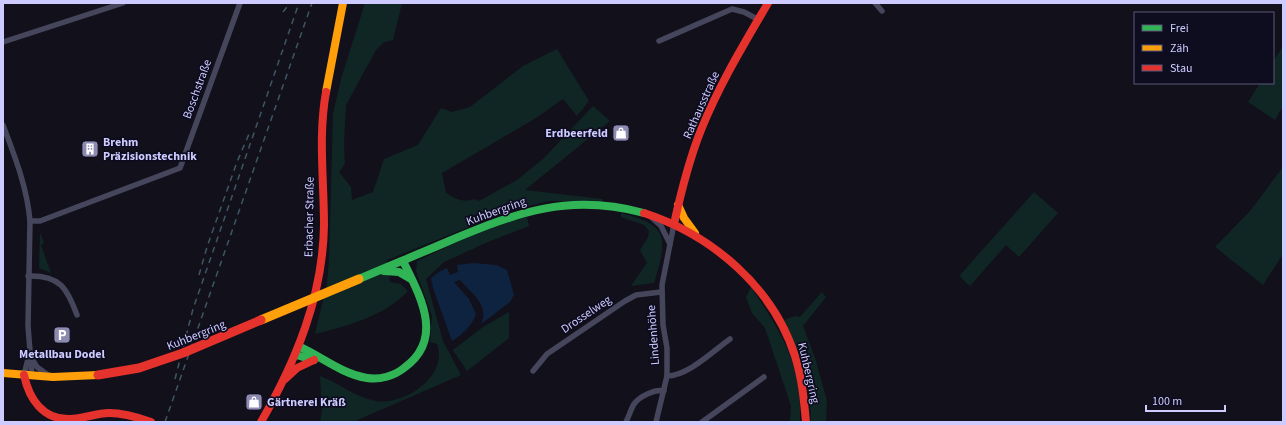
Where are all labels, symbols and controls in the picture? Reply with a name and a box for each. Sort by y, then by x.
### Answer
legend [1134,12,1274,84]
text: Frei [1170,20,1189,37]
text: Zäh [1170,40,1189,57]
street label: Boschstraße [179,57,216,121]
text: Stau [1170,60,1193,77]
street label: Rathausstraße [679,69,724,142]
shop icon: Erdbeerfeld [611,123,631,143]
place label: Erdbeerfeld [545,125,608,142]
place label: Brehm Präzisionstechnik [103,134,197,165]
building icon: Brehm Präzisionstechnik [80,139,100,159]
street label: Erbacher Straße [300,177,319,257]
street label: Kuhbergring [464,193,528,230]
street label: Drosselweg [558,291,615,338]
street label: Lindenhöhe [643,304,664,366]
street label: Kuhbergring [164,316,228,355]
parking icon: Metallbau Dodel [52,325,72,345]
street label: Kuhbergring [793,341,824,405]
place label: Metallbau Dodel [19,346,105,363]
scale bar [1146,387,1225,413]
shop icon: Gärtnerei Kräß [244,392,264,412]
text: 100 m [1152,393,1182,410]
place label: Gärtnerei Kräß [267,394,346,411]

